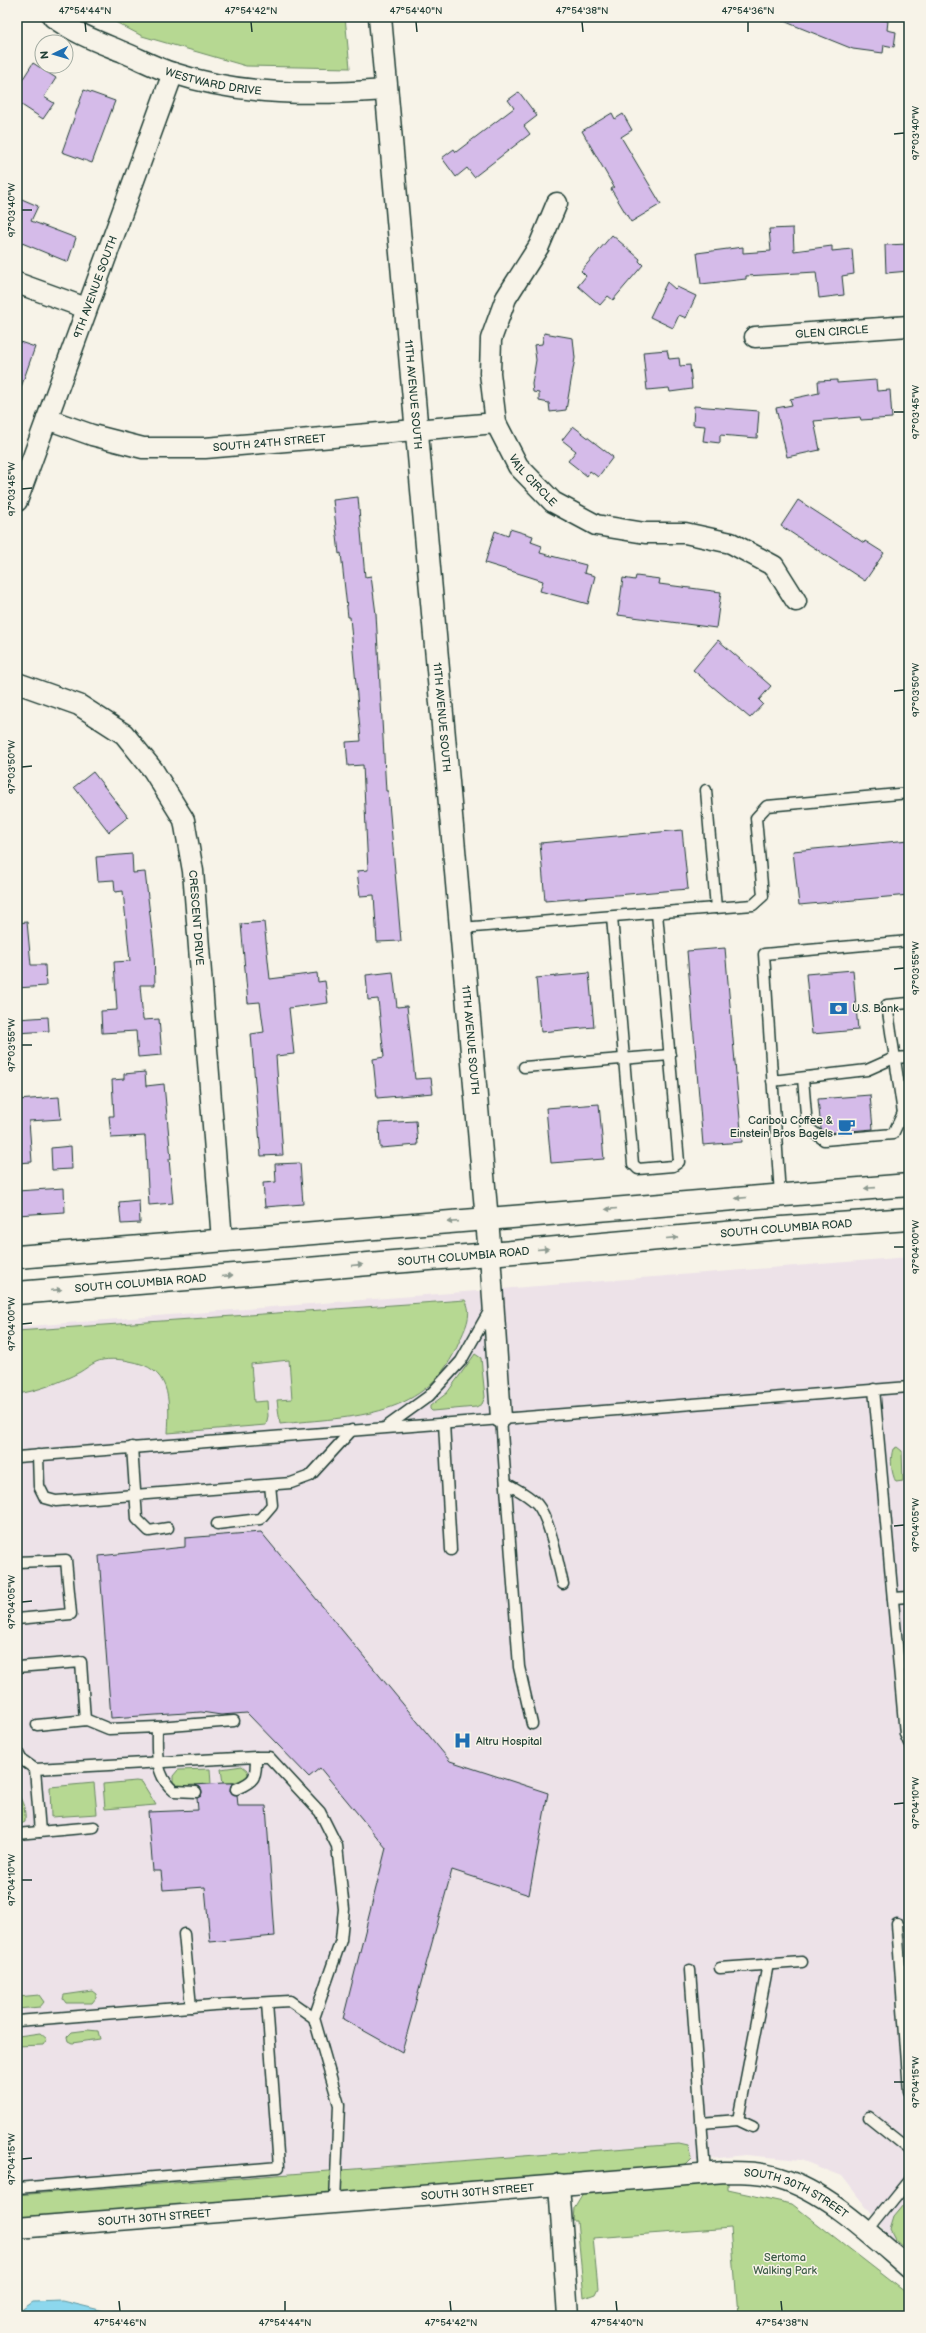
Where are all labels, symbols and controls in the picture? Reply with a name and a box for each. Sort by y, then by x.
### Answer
text: 47°54'44"N [58,5,112,17]
text: 47°54'42"N [225,5,277,17]
text: 47°54'40"N [390,5,442,17]
text: 47°54'38"N [556,5,608,17]
text: 47°54'36"N [721,5,775,17]
north arrow [34,34,74,74]
text: N [38,50,51,60]
street label: WESTWARD DRIVE [163,64,262,97]
text: 97°03'40"W [910,106,922,160]
text: 97°03'40"W [6,183,18,237]
street label: 9TH AVENUE SOUTH [70,234,120,340]
street label: GLEN CIRCLE [795,322,869,341]
street label: 11TH AVENUE SOUTH [402,339,425,450]
text: 97°03'45"W [910,385,922,439]
street label: SOUTH 24TH STREET [212,431,327,454]
street label: VAIL CIRCLE [507,452,560,509]
text: 97°03'45"W [6,462,18,516]
street label: 11TH AVENUE SOUTH [431,662,454,773]
text: 97°03'50"W [910,663,922,717]
text: 97°03'50"W [6,740,18,794]
street label: CRESCENT DRIVE [186,869,207,966]
text: 97°03'55"W [910,941,922,995]
street label: 11TH AVENUE SOUTH [460,985,482,1095]
bank icon: U.S. Bank [829,998,849,1018]
place label: U.S. Bank [852,1002,899,1015]
text: 97°03'55"W [6,1018,18,1072]
place label: Caribou Coffee & Einstein Bros Bagels [730,1114,834,1140]
cafe icon: Caribou Coffee & Einstein Bros Bagels [836,1116,856,1136]
one-way arrow [864,1185,876,1192]
one-way arrow [734,1195,747,1202]
one-way arrow [605,1206,617,1213]
street label: SOUTH COLUMBIA ROAD [720,1217,853,1240]
one-way arrow [447,1218,459,1225]
text: 97°04'00"W [910,1220,922,1274]
one-way arrow [666,1234,678,1241]
street label: SOUTH COLUMBIA ROAD [397,1244,530,1268]
one-way arrow [537,1246,549,1253]
one-way arrow [351,1262,363,1269]
street label: SOUTH COLUMBIA ROAD [74,1271,207,1295]
one-way arrow [221,1272,233,1279]
one-way arrow [50,1287,62,1293]
text: 97°04'00"W [6,1297,18,1351]
text: 97°04'05"W [910,1498,922,1552]
text: 97°04'05"W [6,1575,18,1629]
hospital icon: Altru Hospital [453,1731,473,1751]
place label: Altru Hospital [476,1735,542,1748]
text: 97°04'10"W [910,1777,922,1829]
text: 97°04'10"W [6,1854,18,1906]
text: 97°04'15"W [910,2056,922,2108]
text: 97°04'15"W [6,2133,18,2185]
street label: SOUTH 30TH STREET [744,2166,851,2221]
street label: SOUTH 30TH STREET [420,2181,535,2203]
street label: SOUTH 30TH STREET [98,2206,212,2228]
park label: Sertoma Walking Park [753,2251,817,2277]
text: 47°54'46"N [93,2317,147,2329]
text: 47°54'44"N [258,2317,312,2329]
text: 47°54'42"N [425,2317,477,2329]
text: 47°54'40"N [591,2317,643,2329]
text: 47°54'38"N [756,2317,808,2329]

